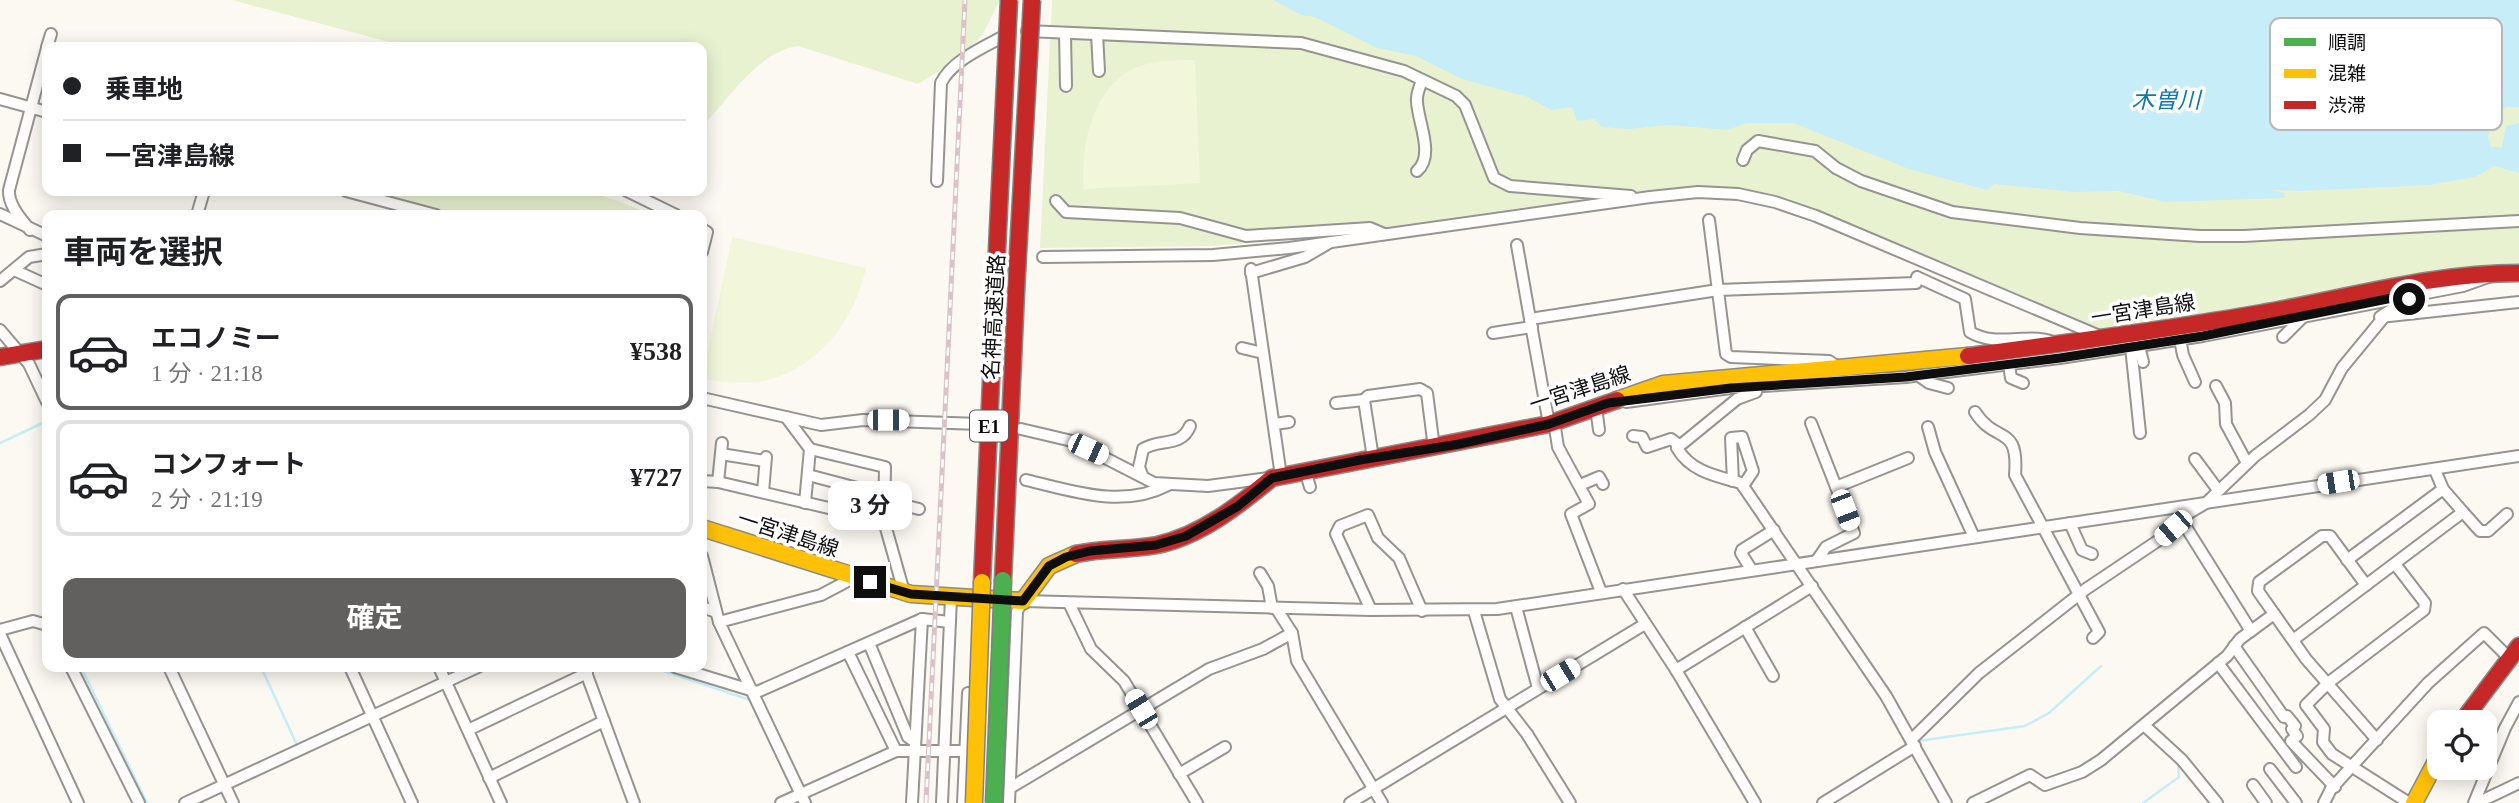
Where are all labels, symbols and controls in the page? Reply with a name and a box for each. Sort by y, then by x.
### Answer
legend [2270,18,2502,130]
text: 順調 [2328,32,2366,53]
text: 混雑 [2328,63,2366,84]
text: 乗車地 [105,75,183,104]
water label: 木曽川 [2132,88,2204,113]
text: 渋滞 [2328,95,2366,116]
text: 一宮津島線 [105,142,235,171]
text: 車両を選択 [63,234,223,270]
street label: 名神高速道路 [979,253,1009,381]
route start [2393,283,2425,315]
street label: 一宮津島線 [2089,290,2197,330]
icon: car [67,321,130,384]
text: エコノミー [151,324,281,353]
text: ¥538 [630,337,682,366]
text: 1 分 · 21:18 [151,361,263,386]
street label: 一宮津島線 [1526,361,1634,417]
car [868,410,910,431]
road number: E1 [970,410,1008,442]
car [1065,431,1112,467]
icon: car [67,447,130,510]
text: コンフォート [151,450,306,479]
text: ¥727 [630,463,682,492]
car [2316,468,2361,496]
callout: 3 分 [828,480,912,530]
text: 2 分 · 21:19 [151,487,263,512]
car [1828,487,1863,533]
text: 3 分 [850,493,890,518]
street label: 一宮津島線 [734,506,842,562]
car [2151,506,2196,550]
route end [854,566,886,598]
button: 確定 [63,578,686,658]
car [1537,655,1584,695]
car [1122,686,1161,732]
map controls [2427,710,2497,780]
button: locate [2427,710,2497,780]

